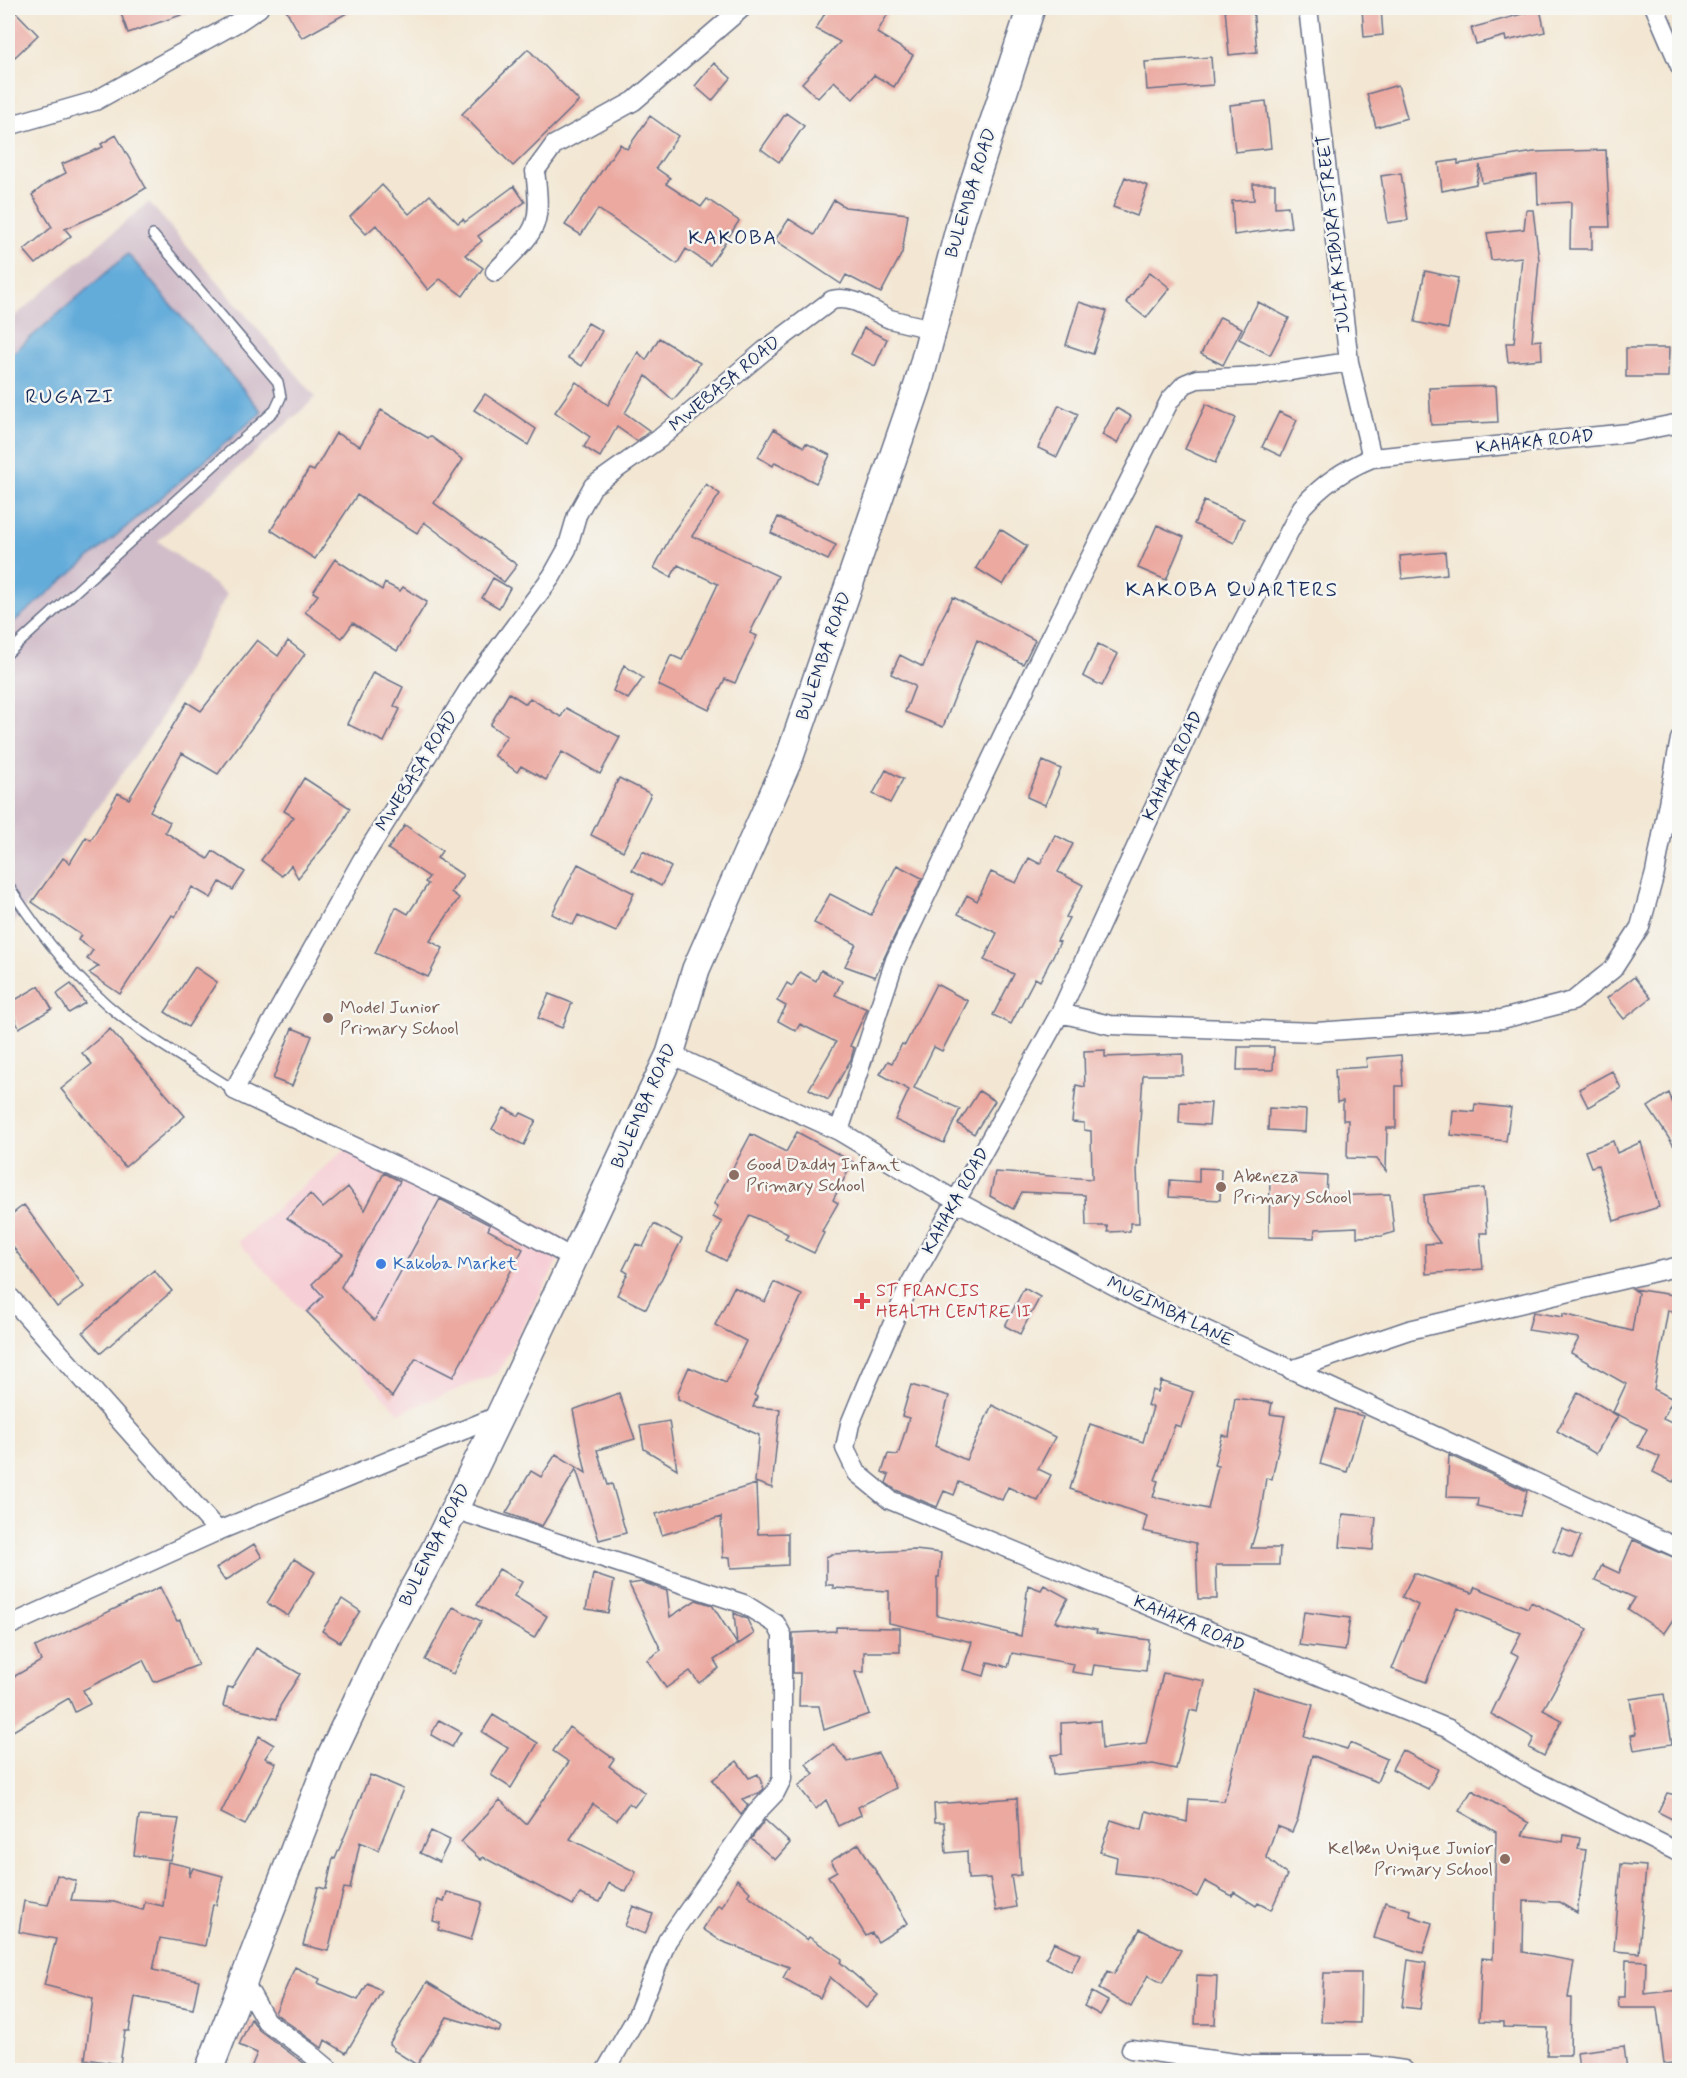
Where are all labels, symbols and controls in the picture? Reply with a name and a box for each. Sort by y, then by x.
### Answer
street label: BULEMBA ROAD [940,125,1002,261]
street label: JULIA KIBURA STREET [1312,133,1356,335]
district label: KAKOBA [688,225,778,252]
street label: MWEBASA ROAD [664,330,786,438]
district label: RUGAZI [25,383,115,411]
street label: KAHAKA ROAD [1475,424,1595,460]
district label: KAKOBA QUARTERS [1125,576,1339,604]
street label: BULEMBA ROAD [791,588,857,724]
street label: MWEBASA ROAD [370,706,464,836]
street label: KAHAKA ROAD [1137,707,1209,825]
place label: Model Junior Primary School [340,996,459,1041]
marker: Model Junior Primary School [321,1011,335,1025]
street label: BULEMBA ROAD [606,1040,682,1172]
street label: KAHAKA ROAD [917,1143,995,1259]
place label: Good Daddy Infant Primary School [746,1153,900,1198]
place label: Abeneza Primary School [1233,1165,1352,1210]
marker: Good Daddy Infant Primary School [727,1168,741,1182]
marker: Abeneza Primary School [1214,1180,1228,1194]
place label: Kakoba Market [393,1252,517,1276]
marker: Kakoba Market [374,1257,388,1271]
street label: MUGIMBA LANE [1103,1271,1237,1353]
place label: ST FRANCIS HEALTH CENTRE II [876,1279,1031,1324]
marker: ST FRANCIS HEALTH CENTRE II [853,1292,871,1310]
street label: BULEMBA ROAD [394,1480,476,1610]
street label: KAHAKA ROAD [1130,1590,1248,1658]
place label: Kelben Unique Junior Primary School [1328,1837,1494,1882]
marker: Kelben Unique Junior Primary School [1498,1852,1512,1866]

